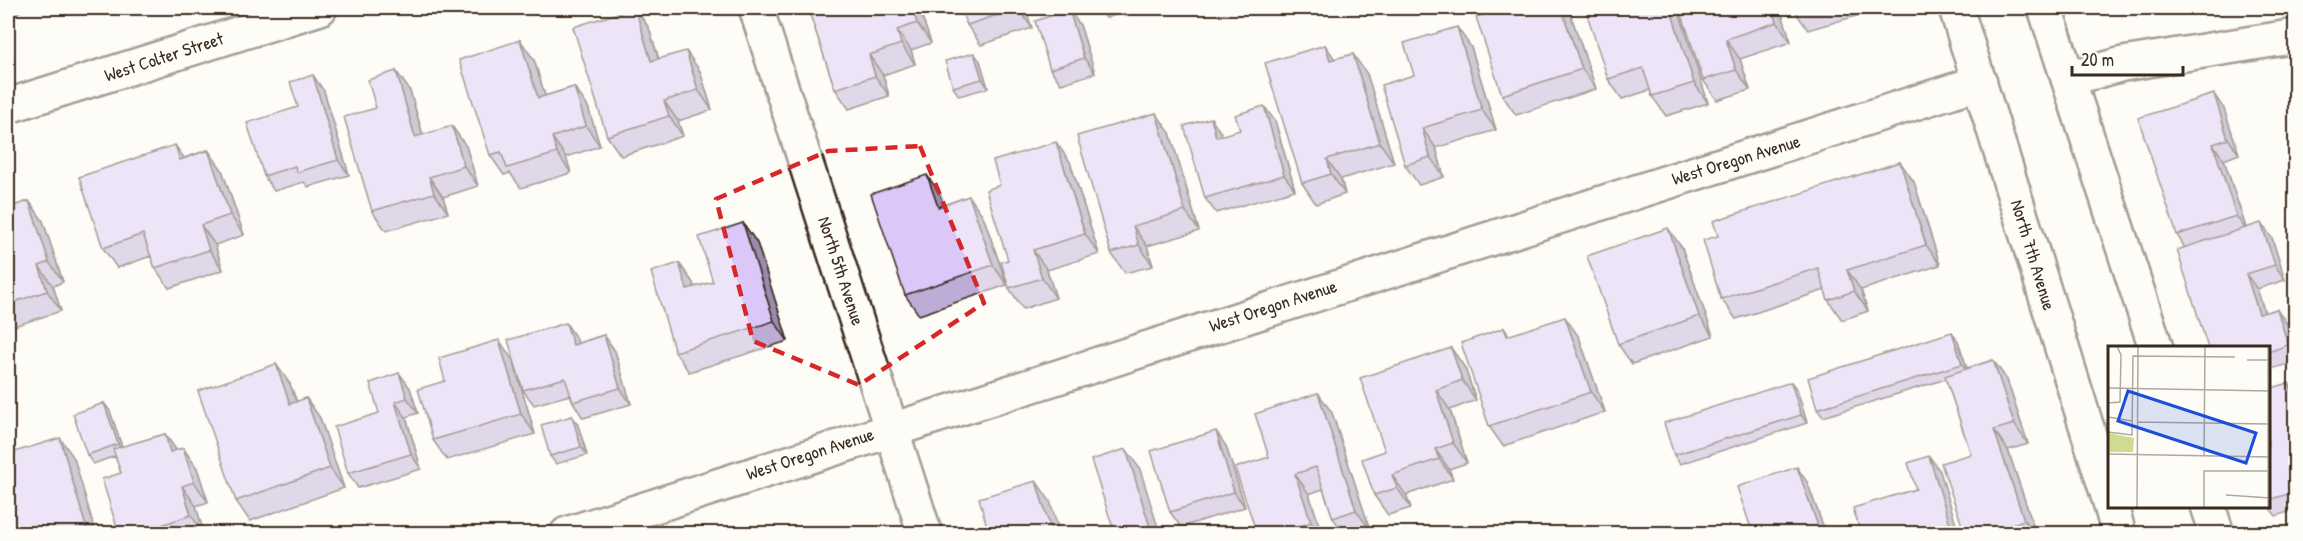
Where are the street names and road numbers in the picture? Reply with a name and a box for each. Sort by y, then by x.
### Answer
street label: West Colter Street [101,25,227,88]
street label: West Oregon Avenue [1669,128,1803,191]
street label: North 7th Avenue [2005,197,2062,313]
street label: North 5th Avenue [812,213,871,328]
street label: West Oregon Avenue [1206,273,1340,338]
street label: West Oregon Avenue [743,421,877,486]

